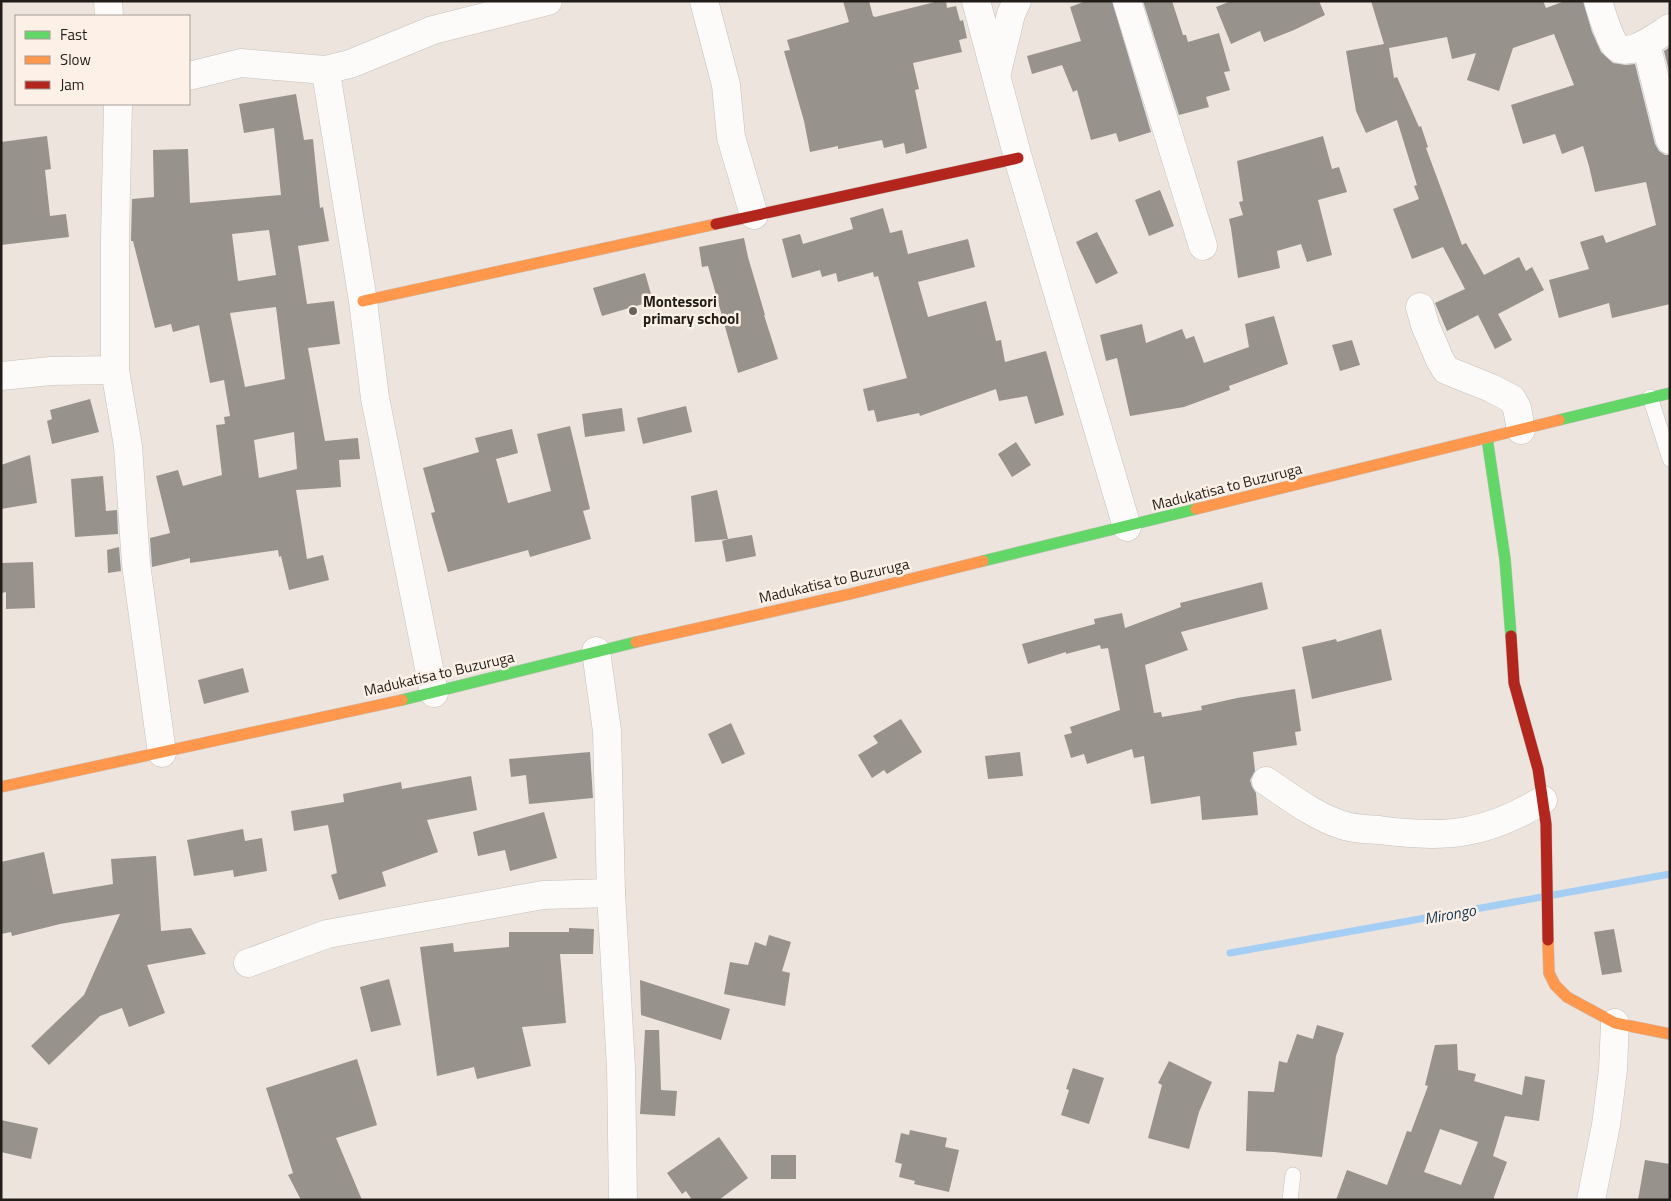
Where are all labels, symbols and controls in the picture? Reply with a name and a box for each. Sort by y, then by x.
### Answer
legend [15,15,190,105]
text: Fast [60,23,88,46]
text: Slow [60,48,91,71]
text: Jam [60,73,84,96]
place label: Montessori primary school [643,290,739,330]
marker: Montessori primary school [627,305,639,317]
street label: Madukatisa to Buzuruga [1149,457,1305,516]
street label: Madukatisa to Buzuruga [756,552,912,609]
street label: Madukatisa to Buzuruga [361,645,517,702]
water label: Mirongo [1422,897,1479,930]

